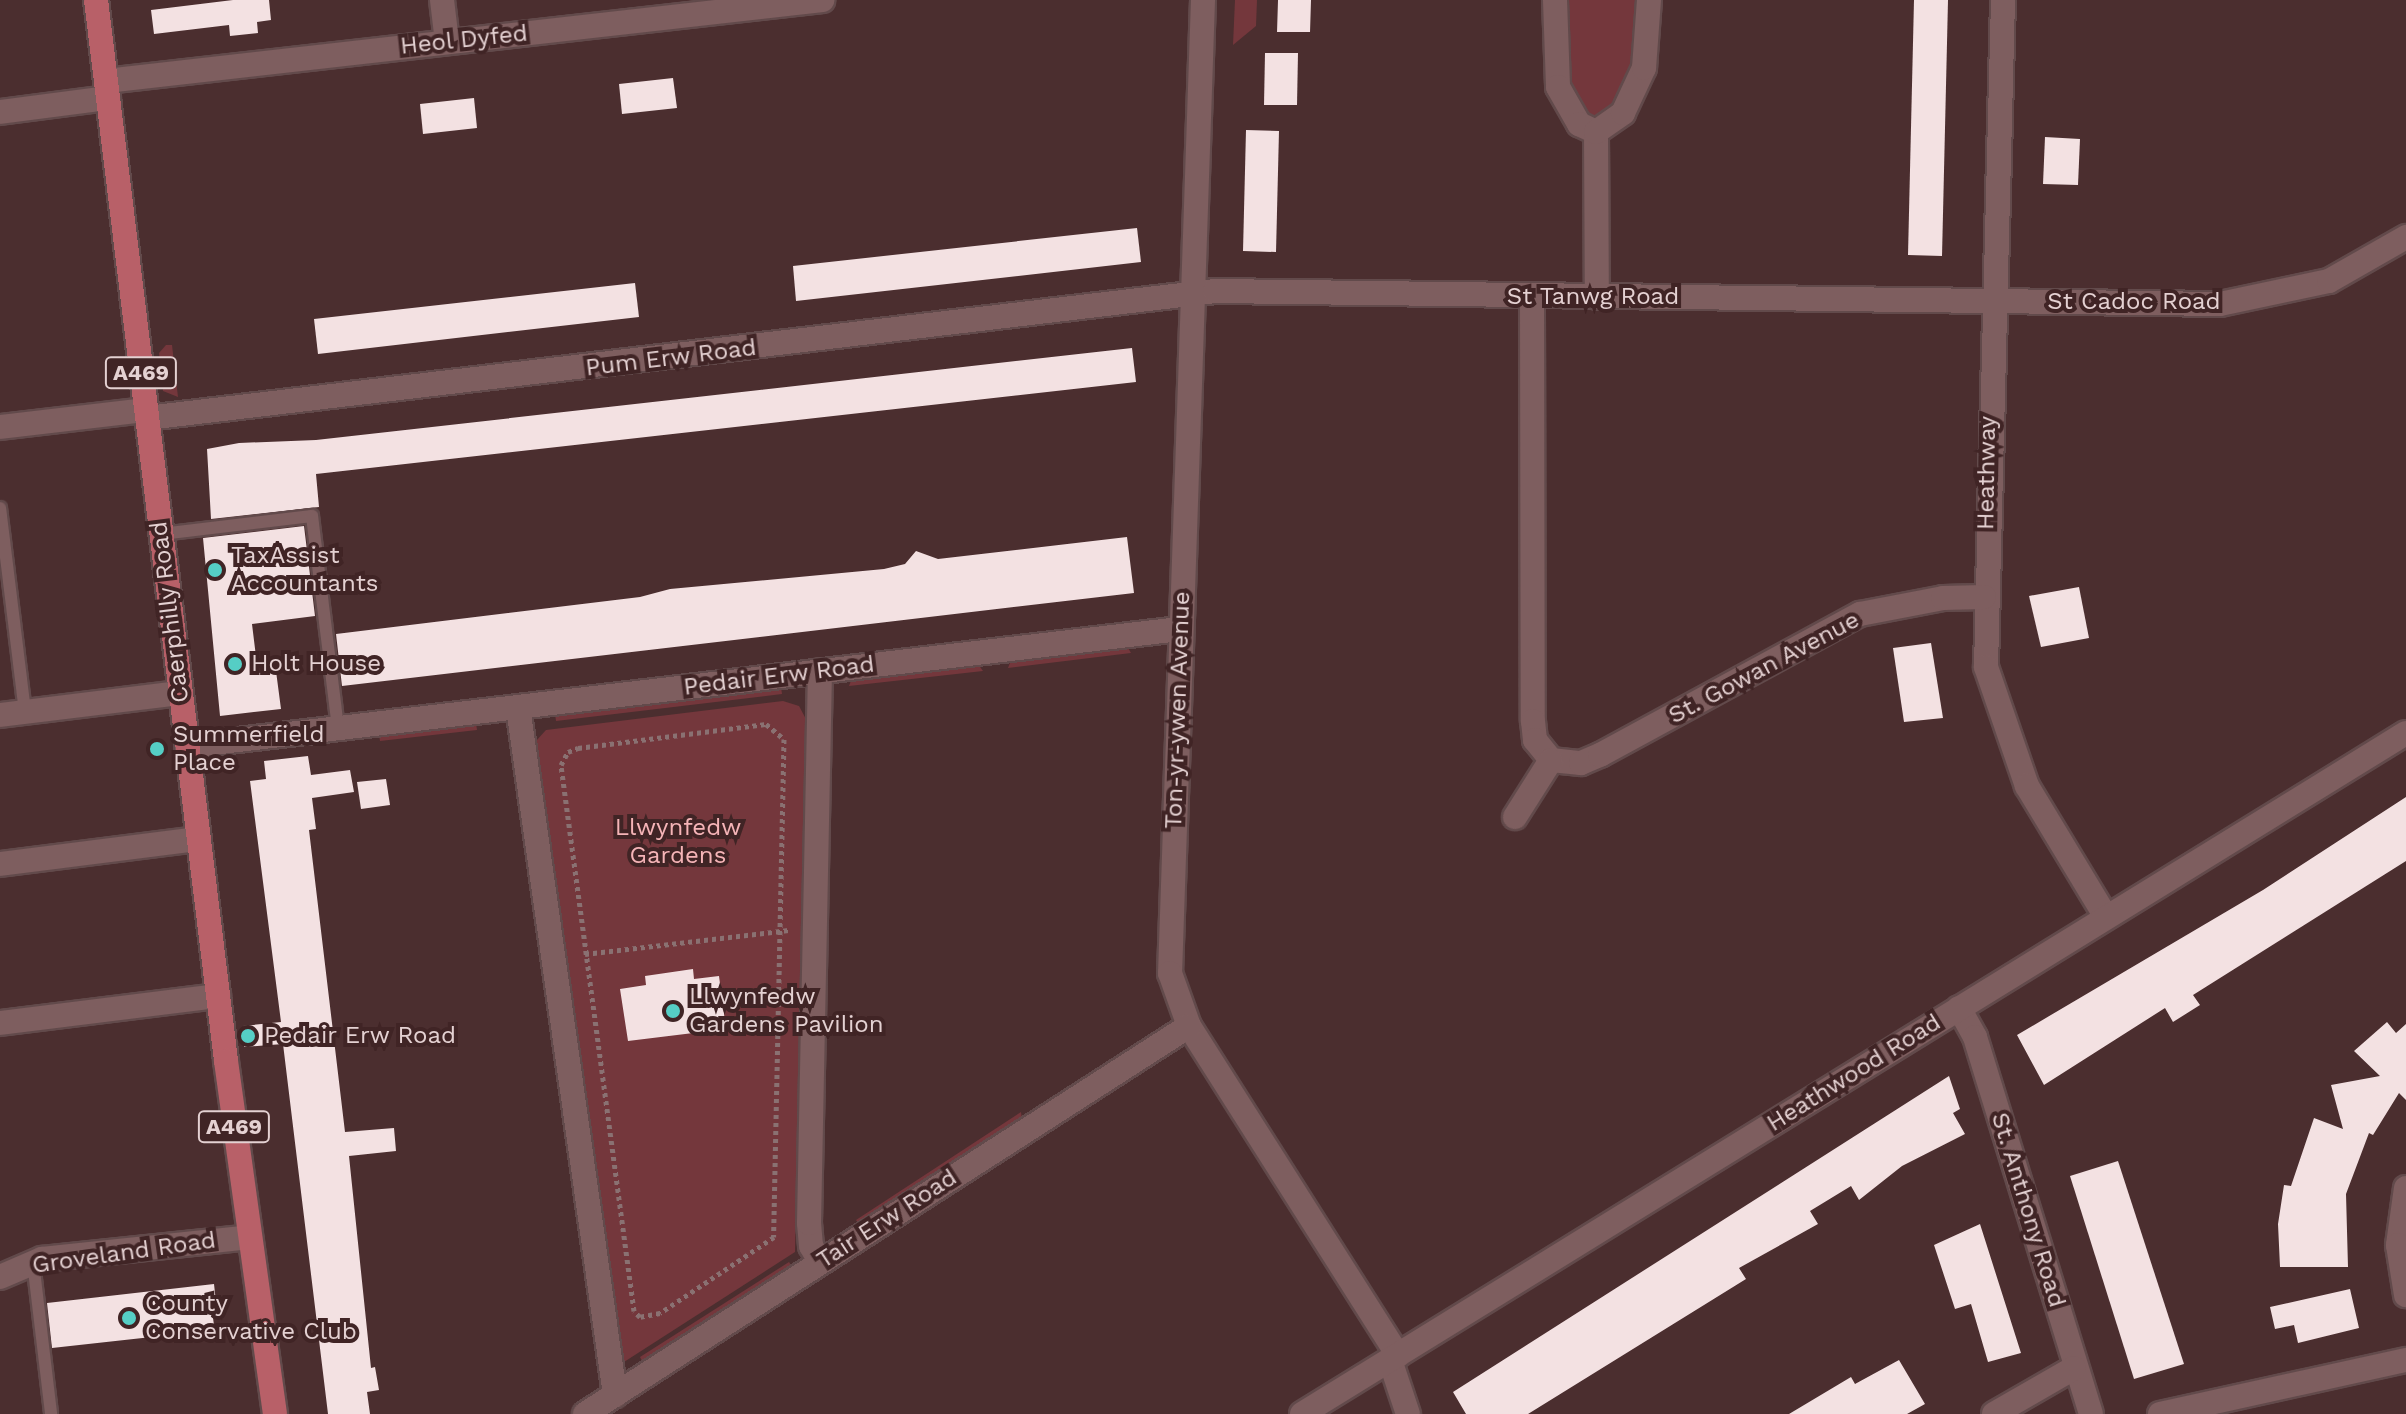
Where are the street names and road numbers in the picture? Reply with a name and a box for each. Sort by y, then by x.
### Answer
street label: Heol Dyfed [398,19,530,61]
street label: St Tanwg Road [1506,283,1680,311]
street label: St Cadoc Road [2047,288,2221,316]
street label: Pum Erw Road [584,333,758,383]
road number: A469 [103,355,179,391]
street label: Heathway [1972,416,2002,530]
street label: Caerphilly Road [145,519,195,705]
street label: Ton-yr-ywen Avenue [1159,590,1197,830]
street label: St. Gowan Avenue [1663,605,1865,731]
street label: Pedair Erw Road [681,650,877,702]
street label: Heathwood Road [1762,1008,1946,1138]
street label: St. Anthony Road [1984,1108,2072,1312]
road number: A469 [196,1109,272,1145]
street label: Tair Erw Road [811,1163,963,1275]
street label: Groveland Road [30,1226,218,1280]

